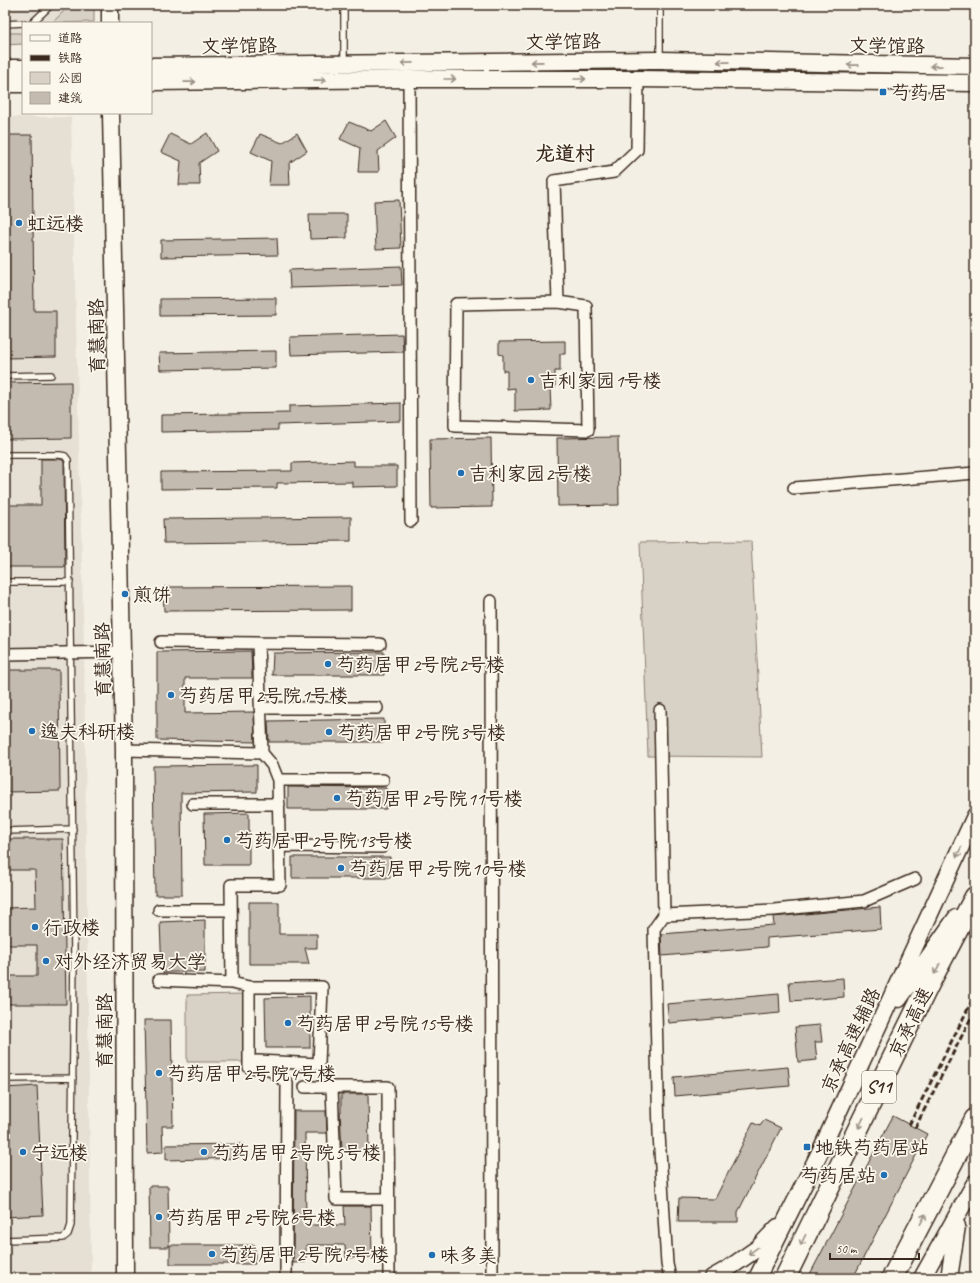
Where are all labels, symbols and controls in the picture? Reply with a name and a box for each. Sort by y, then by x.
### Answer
legend [22,22,152,114]
street label: 文学馆路 [525,29,601,55]
text: 道路 [58,30,82,46]
street label: 文学馆路 [201,33,277,59]
street label: 文学馆路 [849,33,925,59]
text: 铁路 [58,50,82,66]
one-way arrow [531,58,544,66]
one-way arrow [717,58,730,66]
one-way arrow [401,59,414,67]
one-way arrow [847,61,860,68]
one-way arrow [930,62,943,70]
text: 公园 [58,70,82,86]
one-way arrow [443,75,456,83]
one-way arrow [573,75,586,83]
one-way arrow [313,76,326,84]
one-way arrow [183,78,196,86]
place label: 芍药居 [891,81,948,105]
marker: 芍药居 [878,87,888,97]
text: 建筑 [58,90,82,106]
district label: 龙道村 [535,141,595,166]
place label: 虹远楼 [27,212,84,236]
marker: 虹远楼 [14,218,24,228]
street label: 育慧南路 [84,298,110,374]
place label: 吉利家园1号楼 [539,369,662,393]
marker: 吉利家园1号楼 [526,375,536,385]
place label: 吉利家园2号楼 [469,462,592,486]
marker: 吉利家园2号楼 [456,468,466,478]
place label: 煎饼 [133,583,171,607]
marker: 煎饼 [120,589,130,599]
street label: 育慧南路 [90,622,116,698]
place label: 芍药居甲2号院2号楼 [336,653,505,677]
marker: 芍药居甲2号院2号楼 [323,659,333,669]
place label: 芍药居甲2号院1号楼 [179,684,348,708]
marker: 芍药居甲2号院1号楼 [166,690,176,700]
place label: 逸夫科研楼 [40,720,135,744]
place label: 芍药居甲2号院3号楼 [337,721,506,745]
marker: 逸夫科研楼 [27,726,37,736]
marker: 芍药居甲2号院3号楼 [324,727,334,737]
place label: 芍药居甲2号院11号楼 [345,787,523,811]
marker: 芍药居甲2号院11号楼 [332,793,342,803]
place label: 芍药居甲2号院13号楼 [235,829,413,853]
marker: 芍药居甲2号院13号楼 [222,835,232,845]
one-way arrow [955,845,962,857]
place label: 芍药居甲2号院10号楼 [349,857,527,881]
marker: 芍药居甲2号院10号楼 [336,863,346,873]
place label: 行政楼 [43,916,100,940]
marker: 行政楼 [30,922,40,932]
place label: 对外经济贸易大学 [54,950,206,974]
marker: 对外经济贸易大学 [41,956,51,966]
one-way arrow [933,963,940,975]
street label: 京承高速 [883,983,938,1062]
street label: 京承高速辅路 [816,984,886,1097]
street label: 育慧南路 [93,993,117,1069]
place label: 芍药居甲2号院15号楼 [296,1012,474,1036]
marker: 芍药居甲2号院15号楼 [283,1018,293,1028]
place label: 芍药居甲2号院4号楼 [167,1062,336,1086]
marker: 芍药居甲2号院4号楼 [154,1068,164,1078]
road number: S11 [862,1071,896,1103]
one-way arrow [857,1117,864,1129]
place label: 地铁芍药居站 [815,1136,929,1160]
place label: 宁远楼 [31,1141,88,1165]
place label: 芍药居甲2号院5号楼 [212,1141,381,1165]
marker: 地铁芍药居站 [802,1142,812,1152]
marker: 宁远楼 [18,1147,28,1157]
marker: 芍药居甲2号院5号楼 [199,1147,209,1157]
place label: 芍药居站 [800,1164,876,1188]
marker: 芍药居站 [879,1170,889,1180]
place label: 芍药居甲2号院6号楼 [167,1206,336,1230]
marker: 芍药居甲2号院6号楼 [154,1212,164,1222]
one-way arrow [920,1213,927,1225]
one-way arrow [799,1234,807,1246]
scale bar [830,1235,919,1261]
text: 50 m [836,1241,858,1257]
place label: 芍药居甲2号院7号楼 [220,1243,389,1267]
place label: 味多美 [440,1244,497,1268]
one-way arrow [747,1247,758,1256]
marker: 芍药居甲2号院7号楼 [207,1249,217,1259]
marker: 味多美 [427,1250,437,1260]

